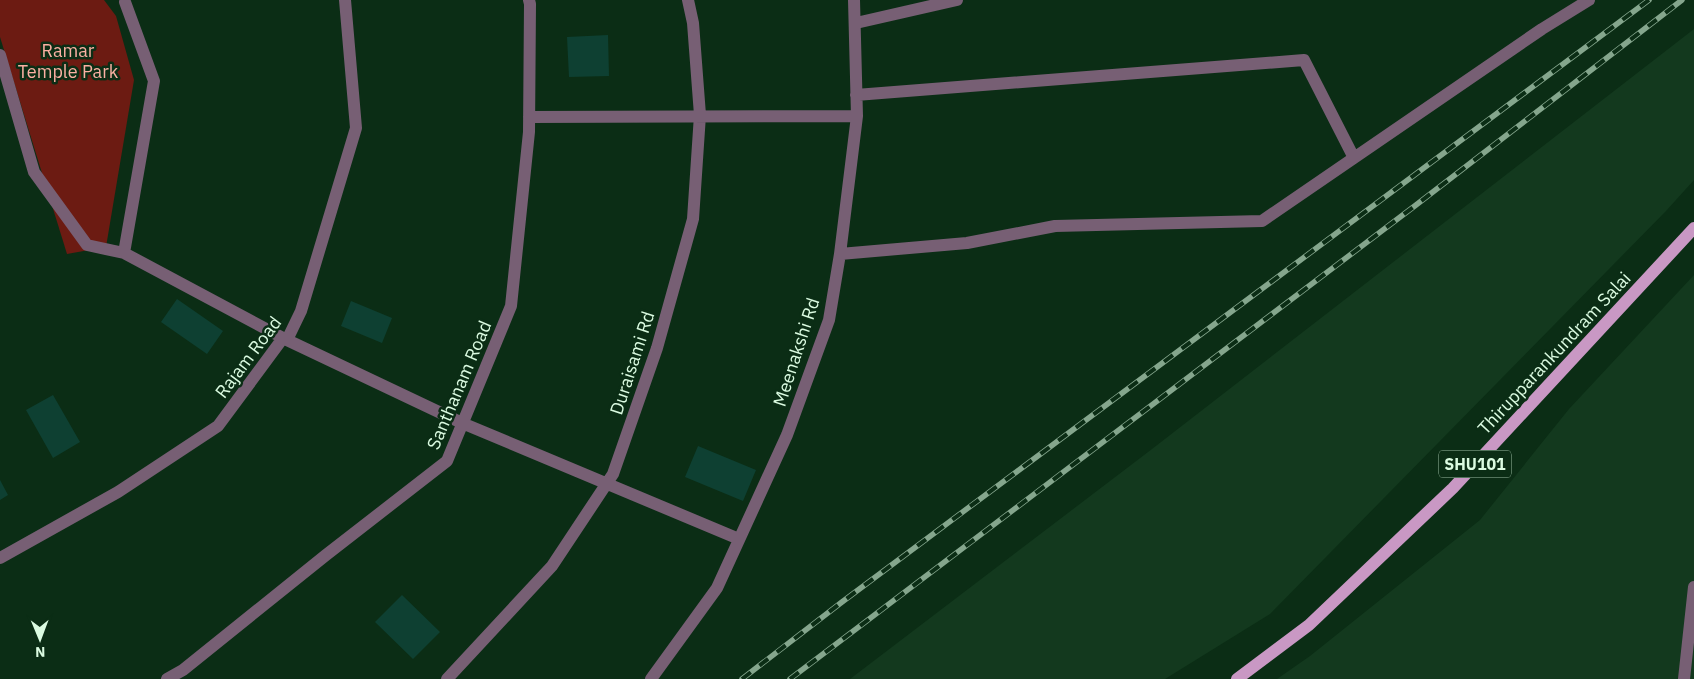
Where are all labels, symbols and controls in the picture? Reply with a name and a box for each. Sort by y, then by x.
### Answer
park label: Ramar Temple Park [18,39,119,83]
street label: Thirupparankundram Salai [1473,267,1635,439]
street label: Meenakshi Rd [768,295,824,409]
street label: Duraisami Rd [604,308,660,418]
street label: Rajam Road [210,312,286,402]
street label: Santhanam Road [422,317,496,453]
road number: SHU101 [1439,450,1511,478]
north arrow [15,614,65,664]
text: N [35,643,45,661]

